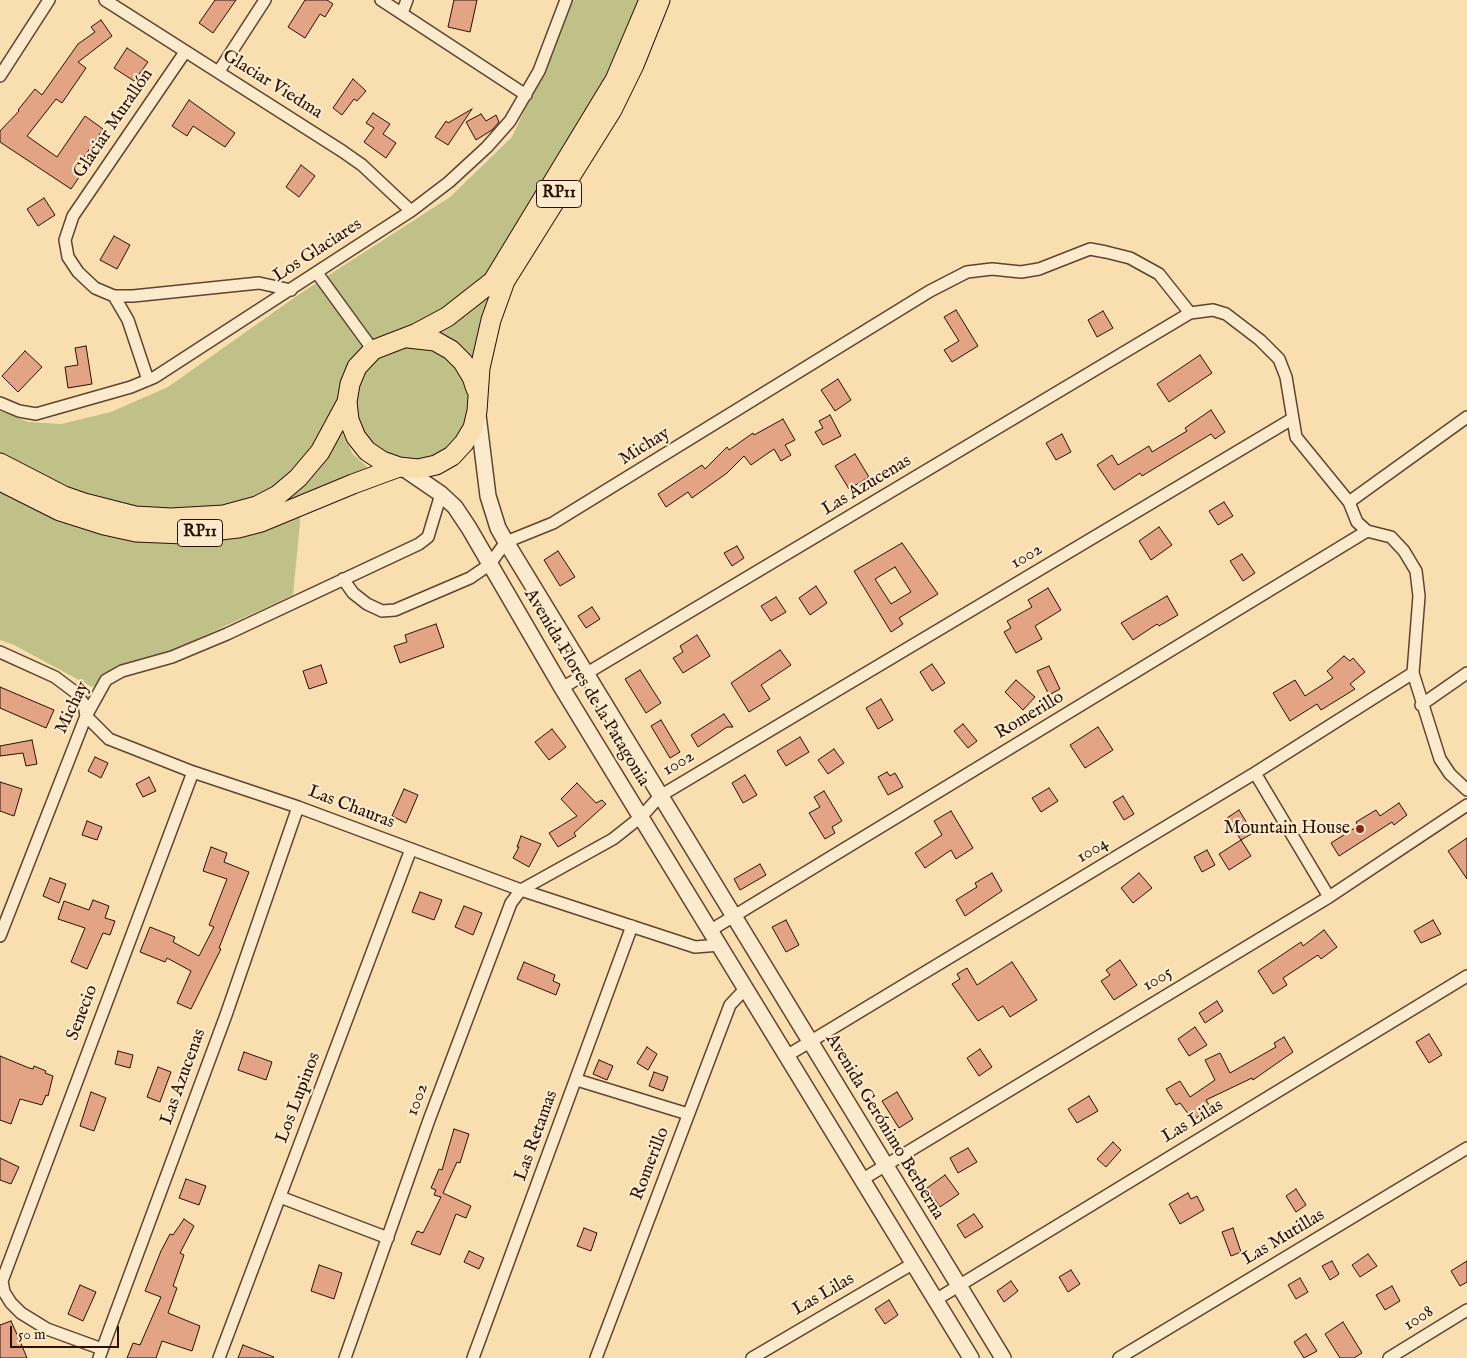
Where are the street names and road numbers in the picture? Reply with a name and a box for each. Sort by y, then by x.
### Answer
street label: Glaciar Viedma [218,46,326,124]
street label: Glaciar Murallón [69,65,159,183]
road number: RP11 [536,180,582,208]
street label: Los Glaciares [270,214,366,288]
street label: Michay [616,423,674,471]
street label: Las Azucenas [818,451,916,521]
road number: RP11 [178,520,222,546]
street label: 1002 [1007,539,1047,575]
street label: Avenida Flores de la Patagonia [518,585,654,791]
street label: Michay [51,678,95,738]
street label: Romerillo [992,687,1068,745]
street label: 1002 [659,746,699,782]
street label: Las Chauras [305,782,397,834]
street label: 1004 [1073,833,1113,869]
street label: 1005 [1139,963,1177,997]
street label: Senecio [63,982,103,1044]
street label: Las Azucenas [157,1026,211,1128]
street label: Avenida Gerónimo Berberna [820,1030,948,1224]
street label: Los Lupinos [272,1050,326,1146]
street label: 1002 [402,1081,434,1119]
street label: Las Retamas [511,1088,563,1184]
street label: Las Lilas [1159,1095,1227,1149]
street label: Romerillo [627,1125,675,1203]
street label: Las Mutillas [1239,1205,1329,1271]
street label: Las Lilas [789,1269,859,1321]
street label: 1008 [1400,1302,1438,1336]

